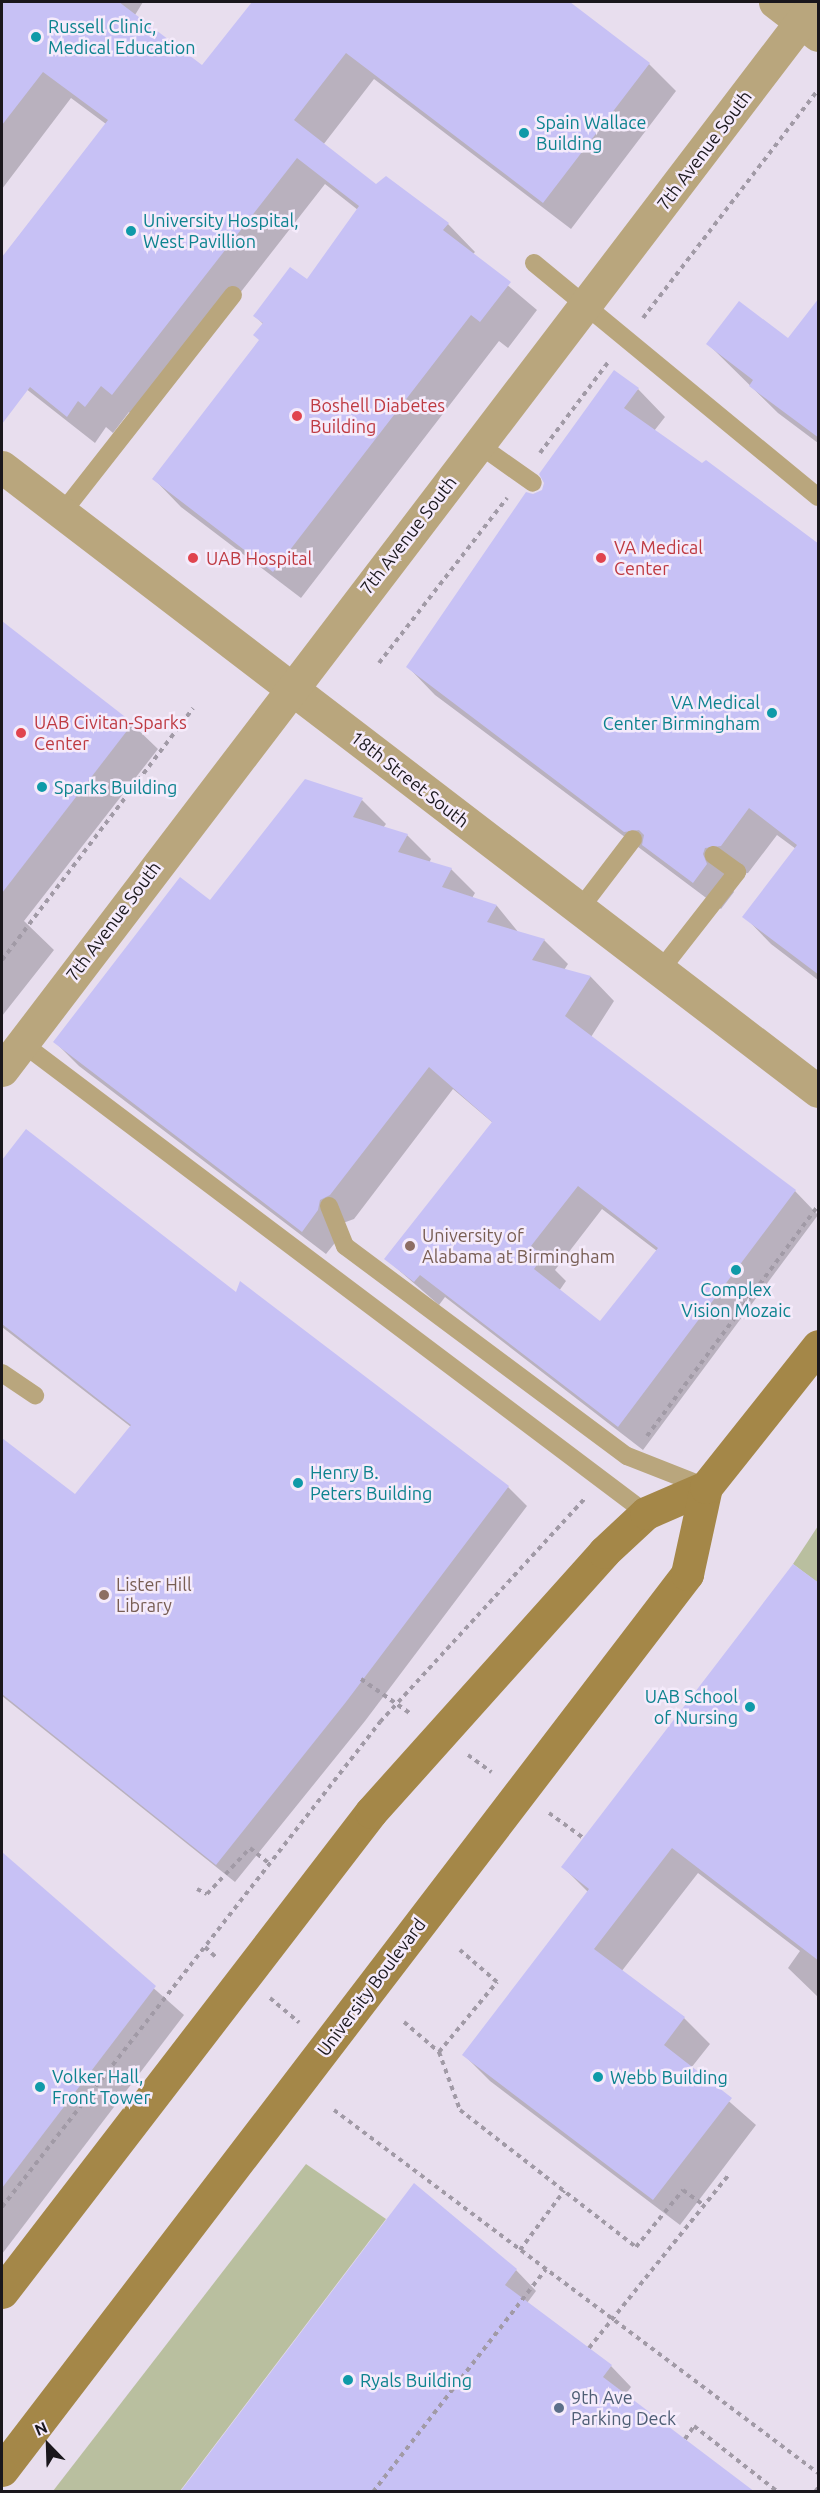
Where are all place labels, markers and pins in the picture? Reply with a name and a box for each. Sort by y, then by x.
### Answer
place label: Russell Clinic, Medical Education [48,16,195,58]
marker: Russell Clinic, Medical Education [29,30,43,44]
place label: Spain Wallace Building [536,112,647,154]
marker: Spain Wallace Building [517,126,531,140]
place label: University Hospital, West Pavillion [143,210,299,252]
marker: University Hospital, West Pavillion [124,224,138,238]
place label: Boshell Diabetes Building [310,395,445,438]
marker: Boshell Diabetes Building [288,407,306,425]
place label: VA Medical Center [614,537,703,580]
place label: UAB Hospital [206,547,312,569]
marker: UAB Hospital [184,549,202,567]
marker: VA Medical Center [592,549,610,567]
place label: VA Medical Center Birmingham [603,692,760,734]
marker: VA Medical Center Birmingham [765,706,779,720]
place label: UAB Civitan-Sparks Center [34,712,187,754]
marker: UAB Civitan-Sparks Center [12,724,30,742]
place label: Sparks Building [54,776,177,798]
marker: Sparks Building [35,780,49,794]
place label: University of Alabama at Birmingham [422,1225,615,1268]
marker: University of Alabama at Birmingham [403,1239,417,1253]
marker: Complex Vision Mozaic [729,1263,743,1277]
place label: Complex Vision Mozaic [681,1279,791,1322]
place label: Henry B. Peters Building [310,1462,432,1504]
marker: Henry B. Peters Building [291,1476,305,1490]
place label: Lister Hill Library [116,1574,192,1616]
marker: Lister Hill Library [97,1588,111,1602]
place label: UAB School of Nursing [645,1686,738,1728]
marker: UAB School of Nursing [743,1700,757,1714]
place label: Volker Hall, Front Tower [52,2066,150,2108]
place label: Webb Building [610,2066,728,2088]
marker: Webb Building [591,2070,605,2084]
marker: Volker Hall, Front Tower [33,2080,47,2094]
place label: Ryals Building [360,2369,472,2391]
marker: Ryals Building [341,2373,355,2387]
place label: 9th Ave Parking Deck [571,2387,676,2430]
marker: 9th Ave Parking Deck [552,2401,566,2415]

